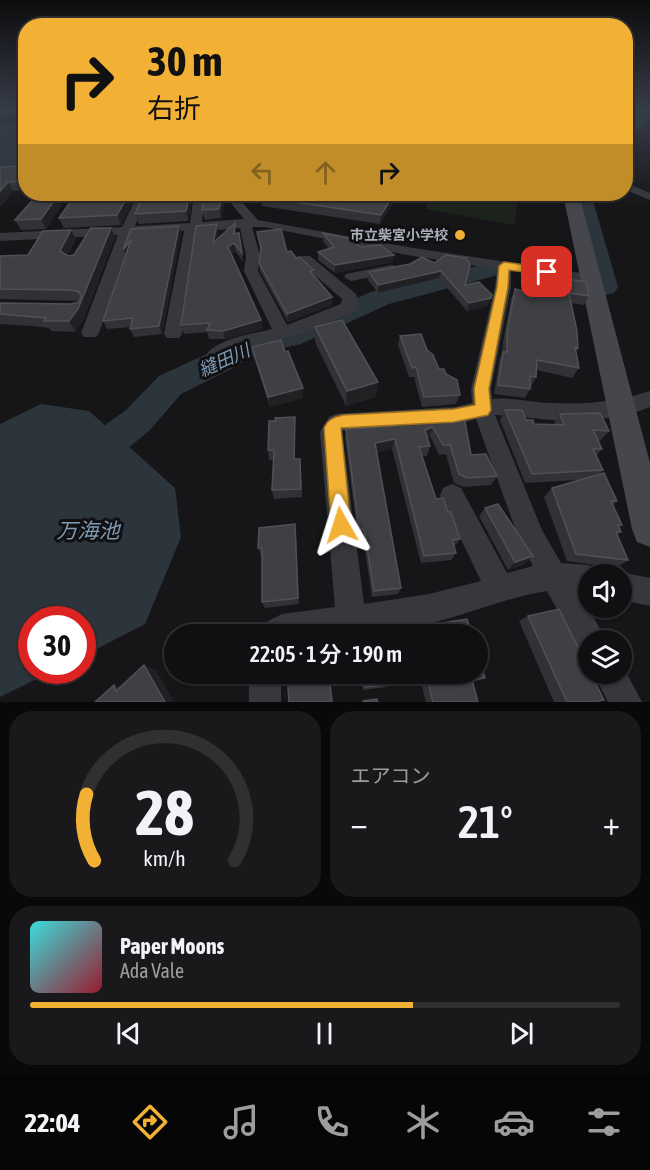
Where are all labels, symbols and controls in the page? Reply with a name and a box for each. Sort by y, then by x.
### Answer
text: 30 m [147,37,222,85]
icon: right [48,42,126,120]
text: 右折 [147,93,201,124]
icon: left [246,156,279,189]
icon: ahead [309,156,342,189]
icon: right [372,156,405,189]
place label: 市立柴宮小学校 [350,227,448,243]
marker: 市立柴宮小学校 [453,228,467,242]
pin [521,246,572,297]
icon: arrive [530,255,563,288]
water label: 縫田川 [195,339,255,381]
position arrow [309,493,373,557]
water label: 万海池 [57,518,121,542]
map controls [578,564,632,684]
button: sound [578,564,632,618]
speed limit sign: 30 [18,606,96,684]
button: layers [578,630,632,684]
text: 22:05 · 1 分 · 190 m [250,641,402,667]
text: エアコン [351,764,431,787]
text: 28 [135,777,194,848]
text: 21° [458,796,513,848]
text: − [351,804,368,842]
text: + [603,804,620,842]
text: km/h [143,846,186,871]
text: Paper Moons [120,933,224,959]
text: Ada Vale [120,959,184,982]
icon: previous [112,1017,145,1050]
icon: pause [308,1017,341,1050]
icon: next [505,1017,538,1050]
icon: directions [129,1101,171,1143]
icon: music [220,1101,262,1143]
icon: phone [311,1101,353,1143]
icon: climate [402,1101,444,1143]
icon: car [493,1101,535,1143]
icon: filters [583,1101,625,1143]
text: 22:04 [24,1107,81,1138]

